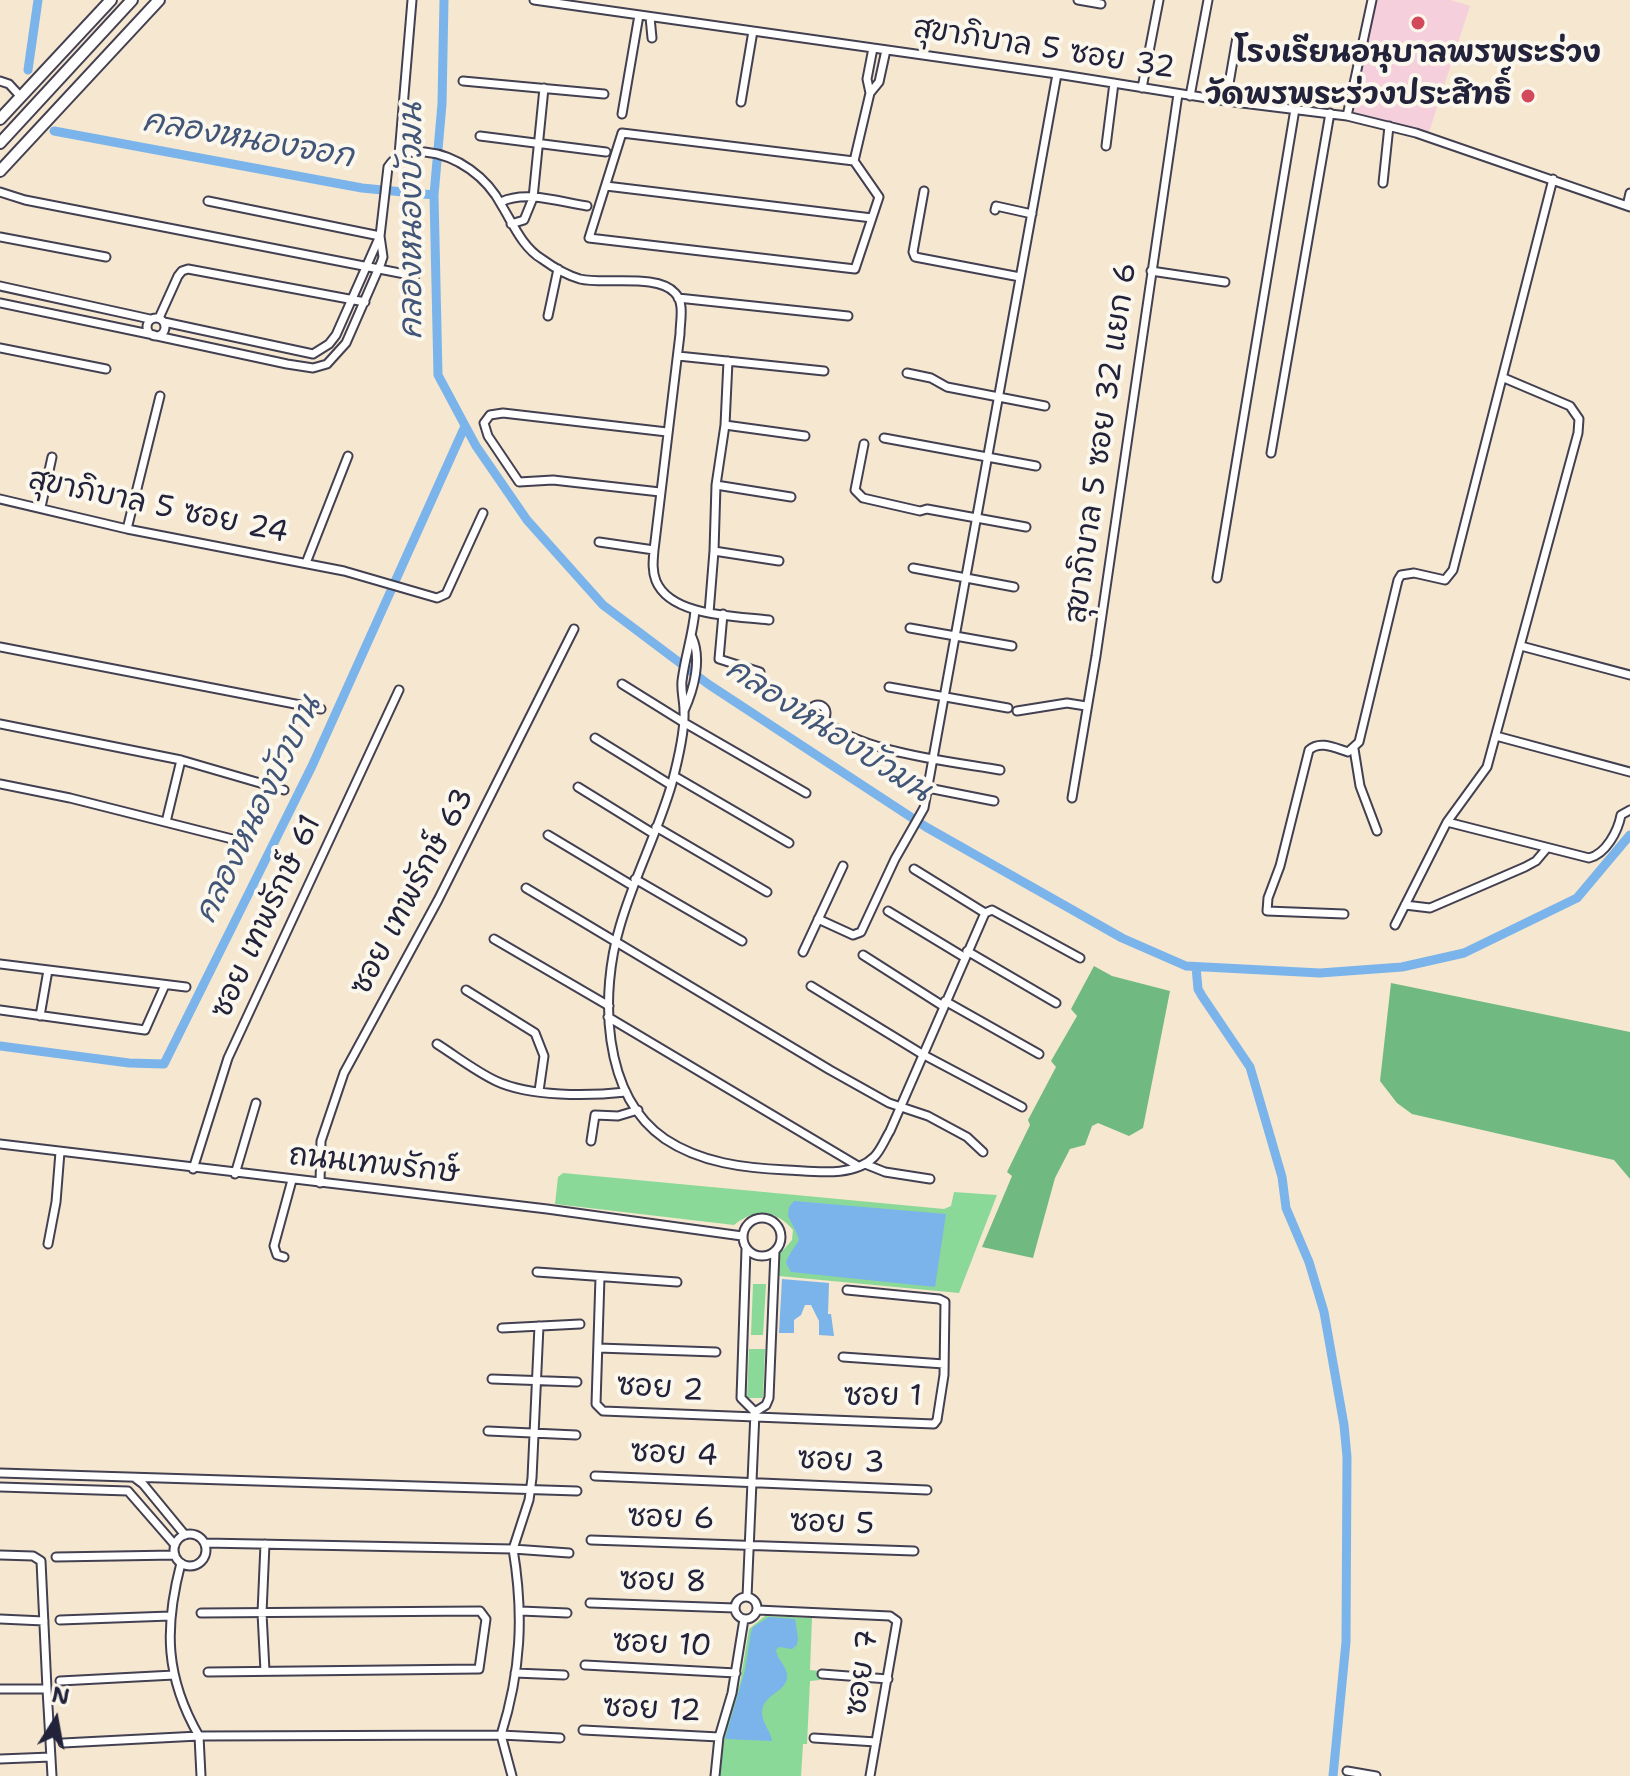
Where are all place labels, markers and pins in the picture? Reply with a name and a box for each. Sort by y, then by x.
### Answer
marker: โรงเรียนอนุบาลพรพระร่วง [1409,14,1427,32]
place label: โรงเรียนอนุบาลพรพระร่วง [1235,36,1601,72]
place label: วัดพรพระร่วงประสิทธิ์ [1205,78,1512,114]
marker: วัดพรพระร่วงประสิทธิ์ [1519,87,1537,105]

